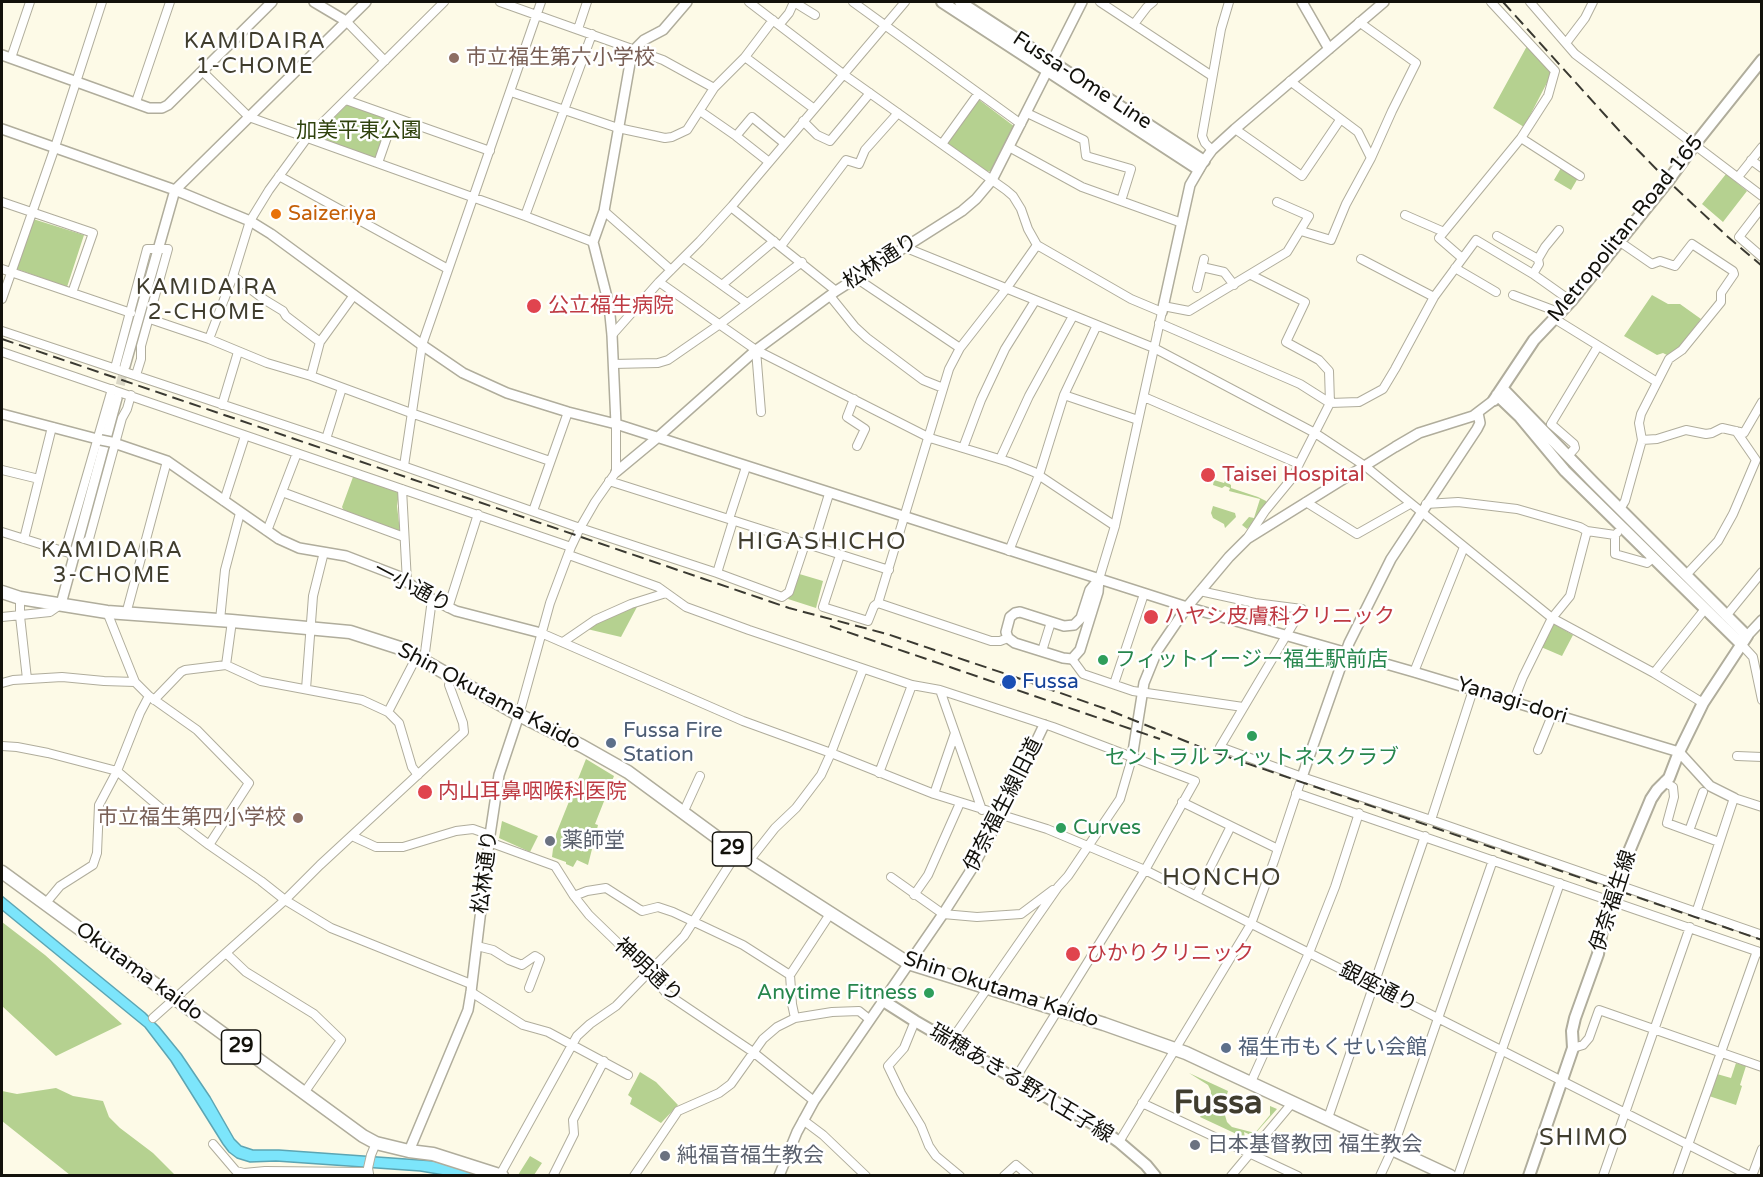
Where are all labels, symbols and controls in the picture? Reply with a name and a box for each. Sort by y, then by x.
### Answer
street label: Fussa-Ome Line [1008,27,1156,135]
district label: KAMIDAIRA 1-CHOME [184,29,326,80]
place label: 市立福生第六小学校 [466,45,655,71]
marker: 市立福生第六小学校 [447,51,461,65]
park label: 加美平東公園 [296,118,422,144]
street label: Metropolitan Road 165 [1543,131,1709,327]
place label: Saizeriya [288,201,377,227]
marker: Saizeriya [269,207,283,221]
street label: 松林通り [839,229,923,295]
district label: KAMIDAIRA 2-CHOME [136,275,278,326]
place label: 公立福生病院 [548,293,674,319]
marker: 公立福生病院 [525,297,543,315]
place label: Taisei Hospital [1222,462,1365,488]
marker: Taisei Hospital [1199,466,1217,484]
district label: HIGASHICHO [737,529,907,557]
district label: KAMIDAIRA 3-CHOME [41,538,183,590]
street label: 一小通り [369,557,455,619]
place label: ハヤシ皮膚科クリニック [1164,604,1395,630]
marker: ハヤシ皮膚科クリニック [1142,608,1160,626]
street label: Shin Okutama Kaido [393,638,585,756]
place label: フィットイージー福生駅前店 [1115,647,1388,673]
marker: フィットイージー福生駅前店 [1096,653,1110,667]
place label: Fussa [1022,669,1079,695]
street label: Yanagi-dori [1454,672,1570,730]
marker: Fussa [1000,673,1018,691]
place label: Fussa Fire Station [623,718,723,768]
marker: セントラルフィットネスクラブ [1245,729,1259,743]
street label: 伊奈福生線旧道 [959,734,1049,876]
marker: Fussa Fire Station [604,736,618,750]
place label: セントラルフィットネスクラブ [1105,745,1399,771]
place label: 内山耳鼻咽喉科医院 [438,779,627,805]
marker: 内山耳鼻咽喉科医院 [416,783,434,801]
place label: 市立福生第四小学校 [97,805,286,831]
marker: 市立福生第四小学校 [291,811,305,825]
place label: Curves [1073,815,1141,841]
marker: Curves [1054,821,1068,835]
place label: 薬師堂 [562,828,625,854]
street label: 松林通り [468,829,504,915]
road number: 29 [712,832,752,866]
marker: 薬師堂 [543,834,557,848]
street label: 伊奈福生線 [1586,847,1642,955]
district label: HONCHO [1162,865,1282,893]
street label: Okutama kaido [70,917,208,1027]
street label: 神明通り [609,933,687,1009]
place label: ひかりクリニック [1086,941,1254,967]
marker: ひかりクリニック [1064,945,1082,963]
street label: Shin Okutama Kaido [900,947,1102,1033]
street label: 銀座通り [1335,958,1421,1018]
place label: Anytime Fitness [757,980,917,1006]
marker: Anytime Fitness [922,986,936,1000]
street label: 瑞穂あきる野八王子線 [925,1019,1117,1149]
road number: 29 [222,1030,260,1064]
place label: 福生市もくせい会館 [1238,1035,1427,1061]
marker: 福生市もくせい会館 [1219,1041,1233,1055]
district label: Fussa [1173,1084,1263,1124]
district label: SHIMO [1539,1125,1629,1153]
place label: 日本基督教団 福生教会 [1207,1132,1422,1158]
marker: 日本基督教団 福生教会 [1188,1138,1202,1152]
place label: 純福音福生教会 [677,1143,824,1169]
marker: 純福音福生教会 [658,1149,672,1163]

